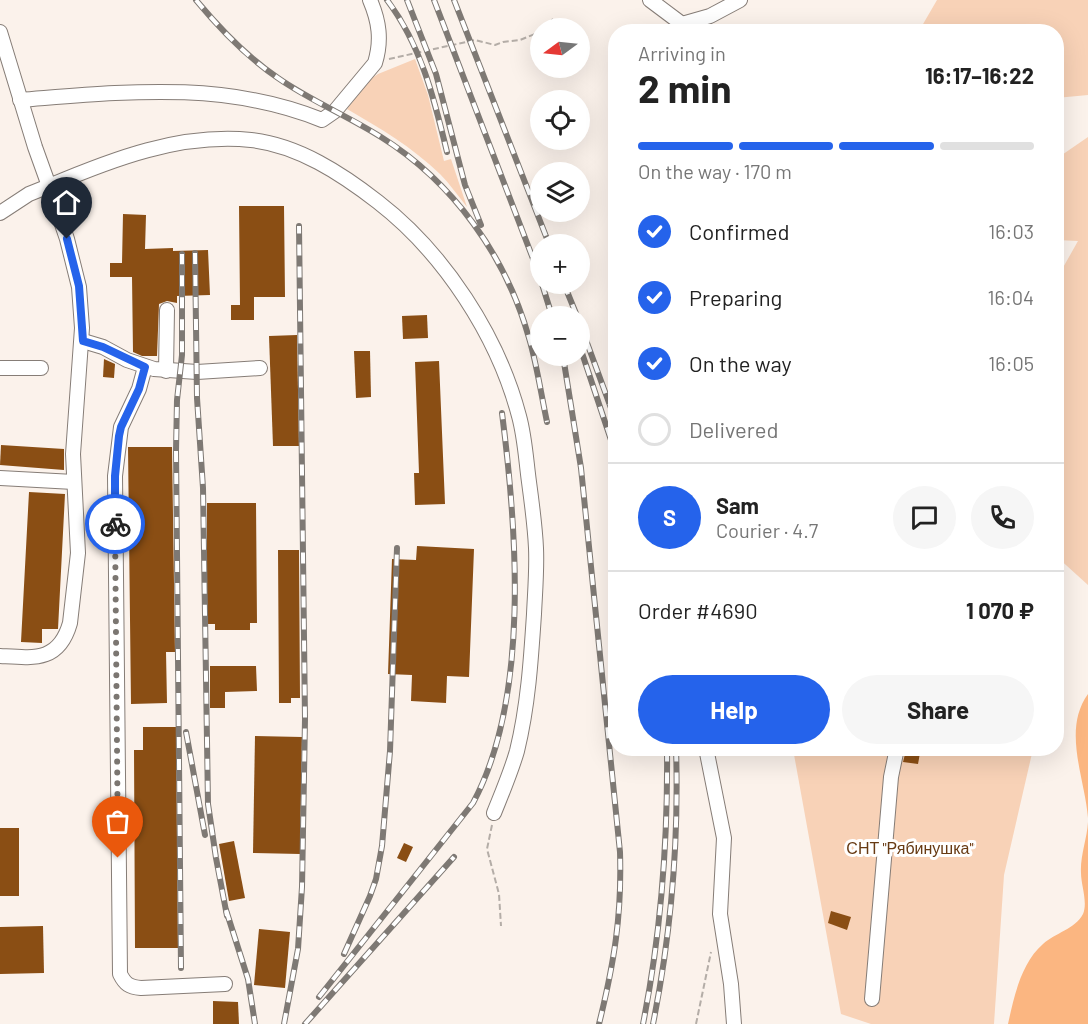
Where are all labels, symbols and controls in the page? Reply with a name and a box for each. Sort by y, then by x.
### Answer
north arrow [530,18,590,78]
map controls [530,18,590,366]
text: Arriving in [638,41,726,65]
text: 16:17–16:22 [925,62,1034,88]
text: 2 min [638,64,731,111]
button: locate [530,90,590,150]
text: On the way · 170 m [638,159,792,183]
button: layers [530,162,590,222]
pin [41,177,92,239]
icon: home [50,186,83,219]
icon: check [638,215,671,248]
text: Confirmed [689,218,789,244]
text: 16:03 [988,219,1034,243]
button: + [530,234,590,294]
icon: check [638,281,671,314]
text: Preparing [689,284,782,310]
text: 16:04 [988,285,1034,309]
button: − [530,306,590,366]
icon: check [638,347,671,380]
text: On the way [689,350,792,376]
text: 16:05 [988,351,1034,375]
text: Delivered [689,416,778,442]
button: chat [893,486,956,549]
button: phone [971,486,1034,549]
text: Sam [716,492,759,518]
courier [85,494,145,554]
text: S [663,504,676,530]
icon: bike [99,508,132,541]
text: Courier · 4.7 [716,518,818,542]
text: Order #4690 [638,597,758,623]
text: 1 070 ₽ [966,597,1034,623]
button: Help [638,675,830,744]
button: Share [842,675,1034,744]
pin [92,796,143,858]
icon: bag [101,805,134,838]
park label: СНТ "Рябинушка" [846,838,974,857]

